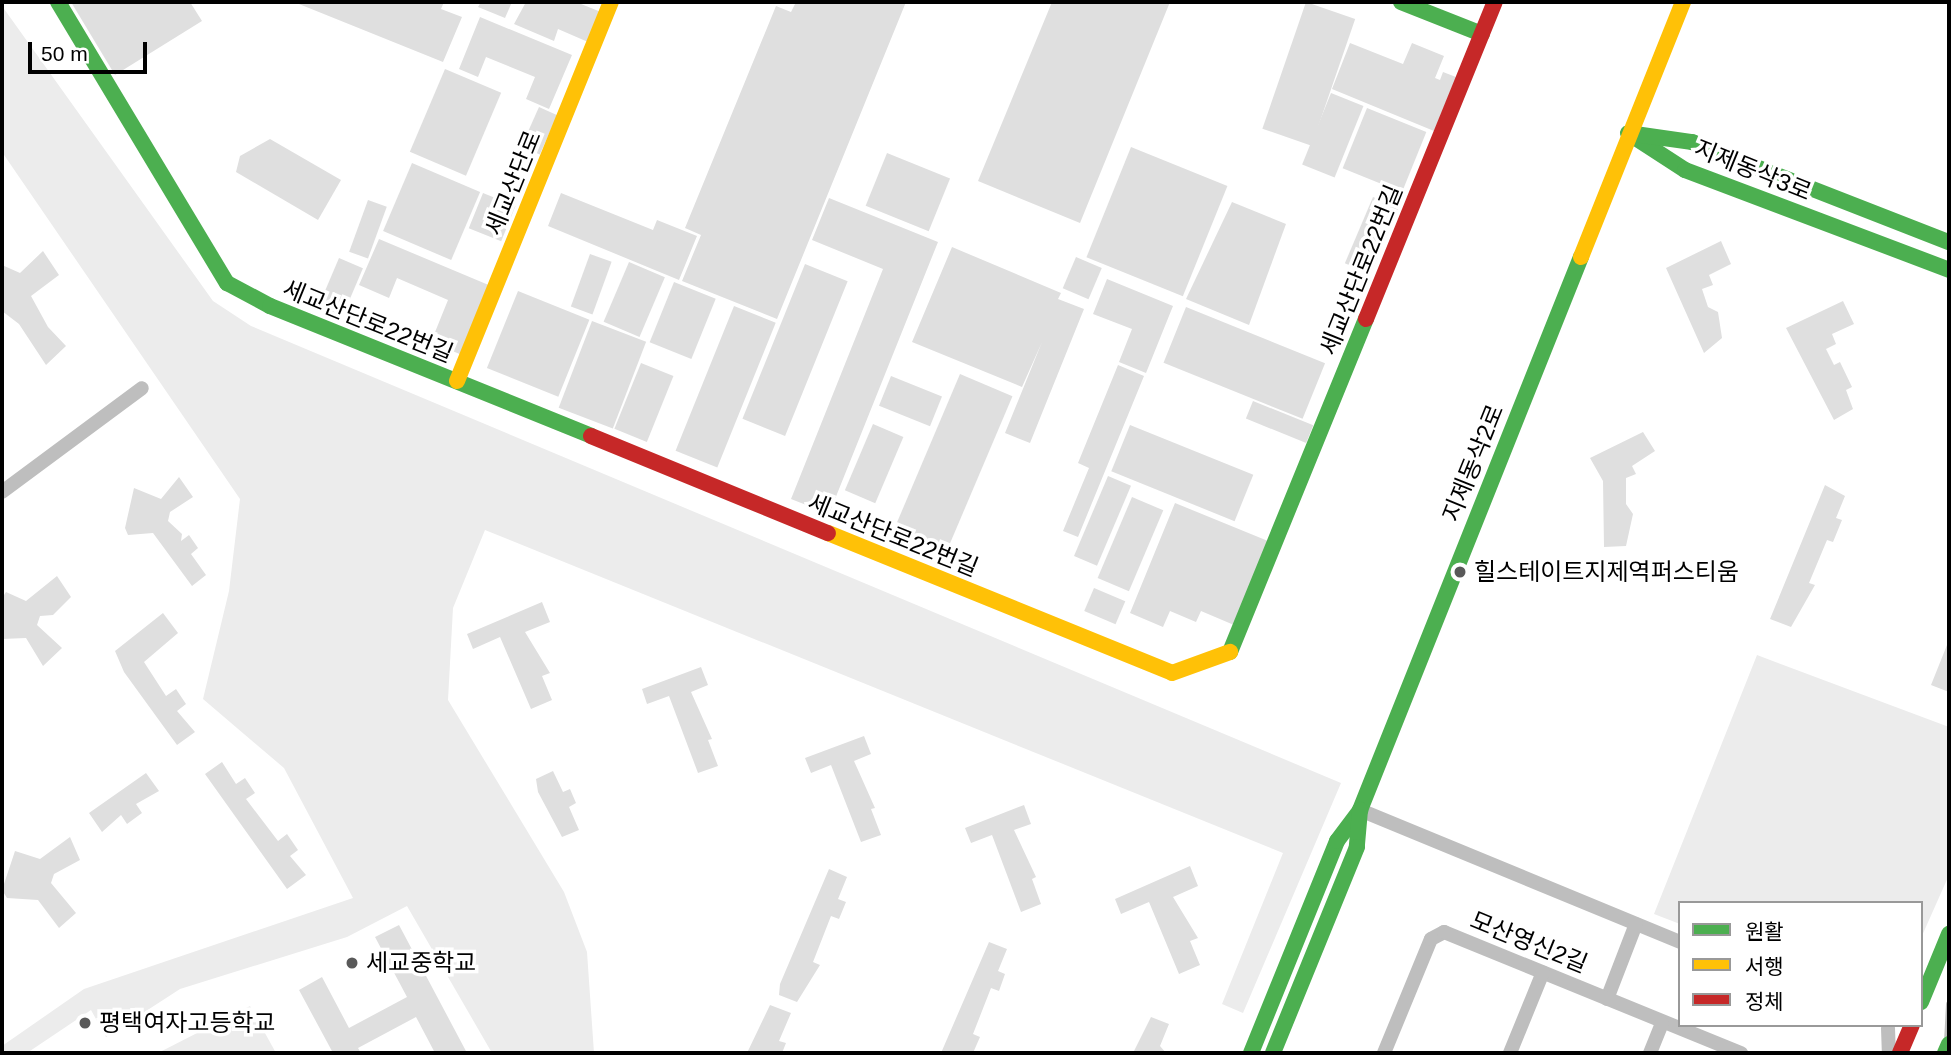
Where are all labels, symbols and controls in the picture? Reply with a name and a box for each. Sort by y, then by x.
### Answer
scale bar [32,28,150,72]
text: 50 m [41,42,88,65]
street label: 세교산단로 [479,126,547,240]
street label: 지제동삭3로 [1690,133,1816,207]
street label: 세교산단로22번길 [1314,181,1408,359]
street label: 세교산단로22번길 [279,274,457,368]
street label: 지제동삭2로 [1436,400,1510,526]
street label: 세교산단로22번길 [804,488,982,582]
place label: 힐스테이트지제역퍼스티움 [1474,558,1739,586]
marker: 힐스테이트지제역퍼스티움 [1452,564,1468,580]
legend [1678,901,1923,1027]
street label: 모산영신2길 [1466,905,1592,979]
text: 원활 [1745,920,1784,943]
place label: 세교중학교 [366,949,476,977]
marker: 세교중학교 [344,955,360,971]
text: 서행 [1745,955,1784,978]
text: 정체 [1745,990,1784,1013]
place label: 평택여자고등학교 [99,1009,276,1037]
marker: 평택여자고등학교 [77,1015,93,1031]

